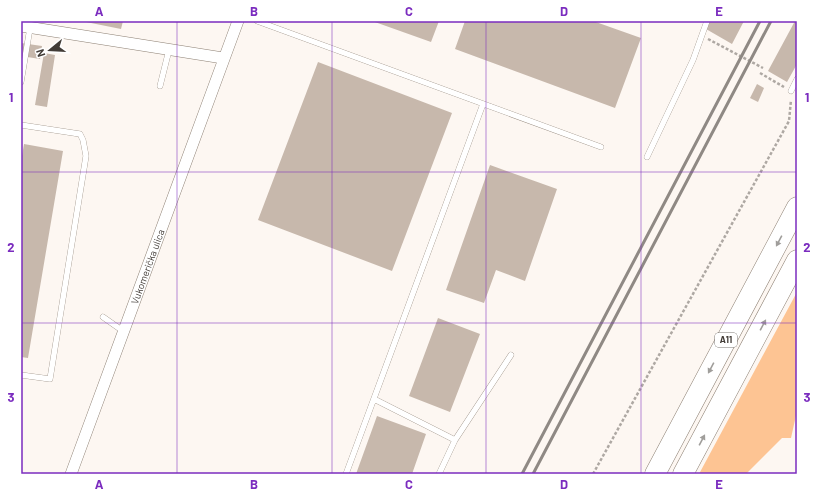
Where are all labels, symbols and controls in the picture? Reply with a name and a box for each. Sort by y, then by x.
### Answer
text: A [95,3,104,19]
text: B [250,3,258,19]
text: C [405,3,413,19]
text: D [560,3,568,19]
text: E [715,3,723,19]
north arrow [30,30,70,70]
text: N [33,48,47,59]
text: 1 [9,89,13,105]
text: 1 [805,89,809,105]
street label: Vukomerička ulica [128,227,167,306]
one-way arrow [775,235,782,247]
text: 2 [7,239,15,255]
text: 2 [803,239,811,255]
one-way arrow [759,319,766,331]
road number: A11 [715,333,737,347]
one-way arrow [708,362,715,374]
text: 3 [7,389,15,405]
text: 3 [803,389,811,405]
one-way arrow [698,434,705,445]
text: A [95,476,104,492]
text: B [250,476,258,492]
text: C [405,476,413,492]
text: D [560,476,568,492]
text: E [715,476,723,492]

